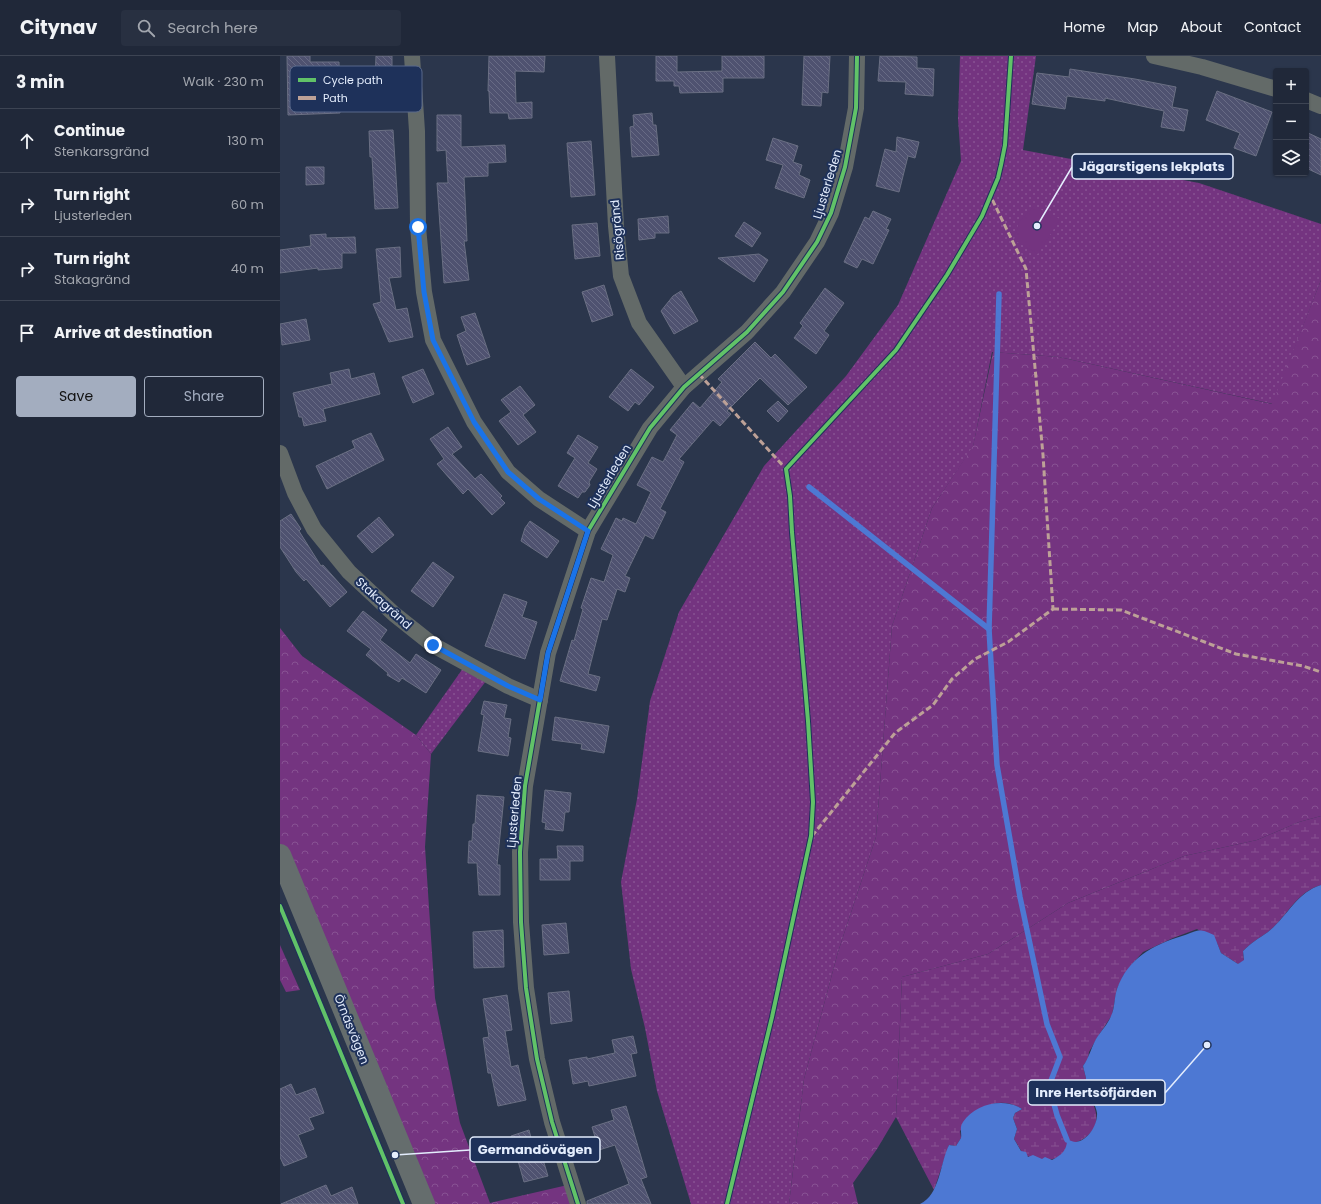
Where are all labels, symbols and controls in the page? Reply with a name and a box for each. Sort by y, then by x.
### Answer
search box [121,10,401,46]
text: Citynav [20,14,97,41]
icon: search [135,17,157,39]
text: Search here [167,17,258,38]
text: Home [1063,17,1105,37]
text: Map [1127,17,1158,37]
text: About [1180,17,1222,37]
text: Contact [1244,17,1301,37]
legend [290,66,422,112]
map controls [1273,68,1309,176]
button: + [1273,68,1309,104]
text: 3 min [16,70,64,94]
text: Walk · 230 m [183,72,264,91]
text: Cycle path [323,72,383,88]
text: Path [323,90,348,106]
button: − [1273,104,1309,140]
text: Continue [54,120,125,141]
icon: ahead [16,130,38,152]
text: 130 m [227,131,264,150]
button: layers [1273,140,1309,176]
text: Stenkarsgränd [54,142,149,161]
street label: Ljusterleden [808,147,846,221]
callout: Jägarstigens lekplats [1072,154,1233,179]
text: Jägarstigens lekplats [1079,157,1225,176]
text: Turn right [54,184,130,205]
icon: right [16,194,38,216]
text: 60 m [231,195,264,214]
street label: Risögränd [606,199,628,261]
text: Ljusterleden [54,206,132,225]
route start [409,218,427,236]
text: Turn right [54,248,130,269]
icon: right [16,258,38,280]
text: 40 m [231,259,264,278]
text: Stakagränd [54,270,130,289]
icon: arrive [16,322,38,344]
text: Arrive at destination [54,322,212,343]
button: Save [16,376,136,417]
button: Share [144,376,264,417]
street label: Ljusterleden [583,441,635,511]
street label: Stakagränd [352,573,416,633]
route end [424,636,442,654]
street label: Ljusterleden [502,775,526,849]
street label: Örnäsvägen [330,991,374,1067]
callout: Inre Hertsöfjärden [1028,1080,1165,1105]
text: Inre Hertsöfjärden [1035,1083,1157,1102]
callout: Germandövägen [470,1137,600,1162]
text: Germandövägen [478,1140,592,1159]

